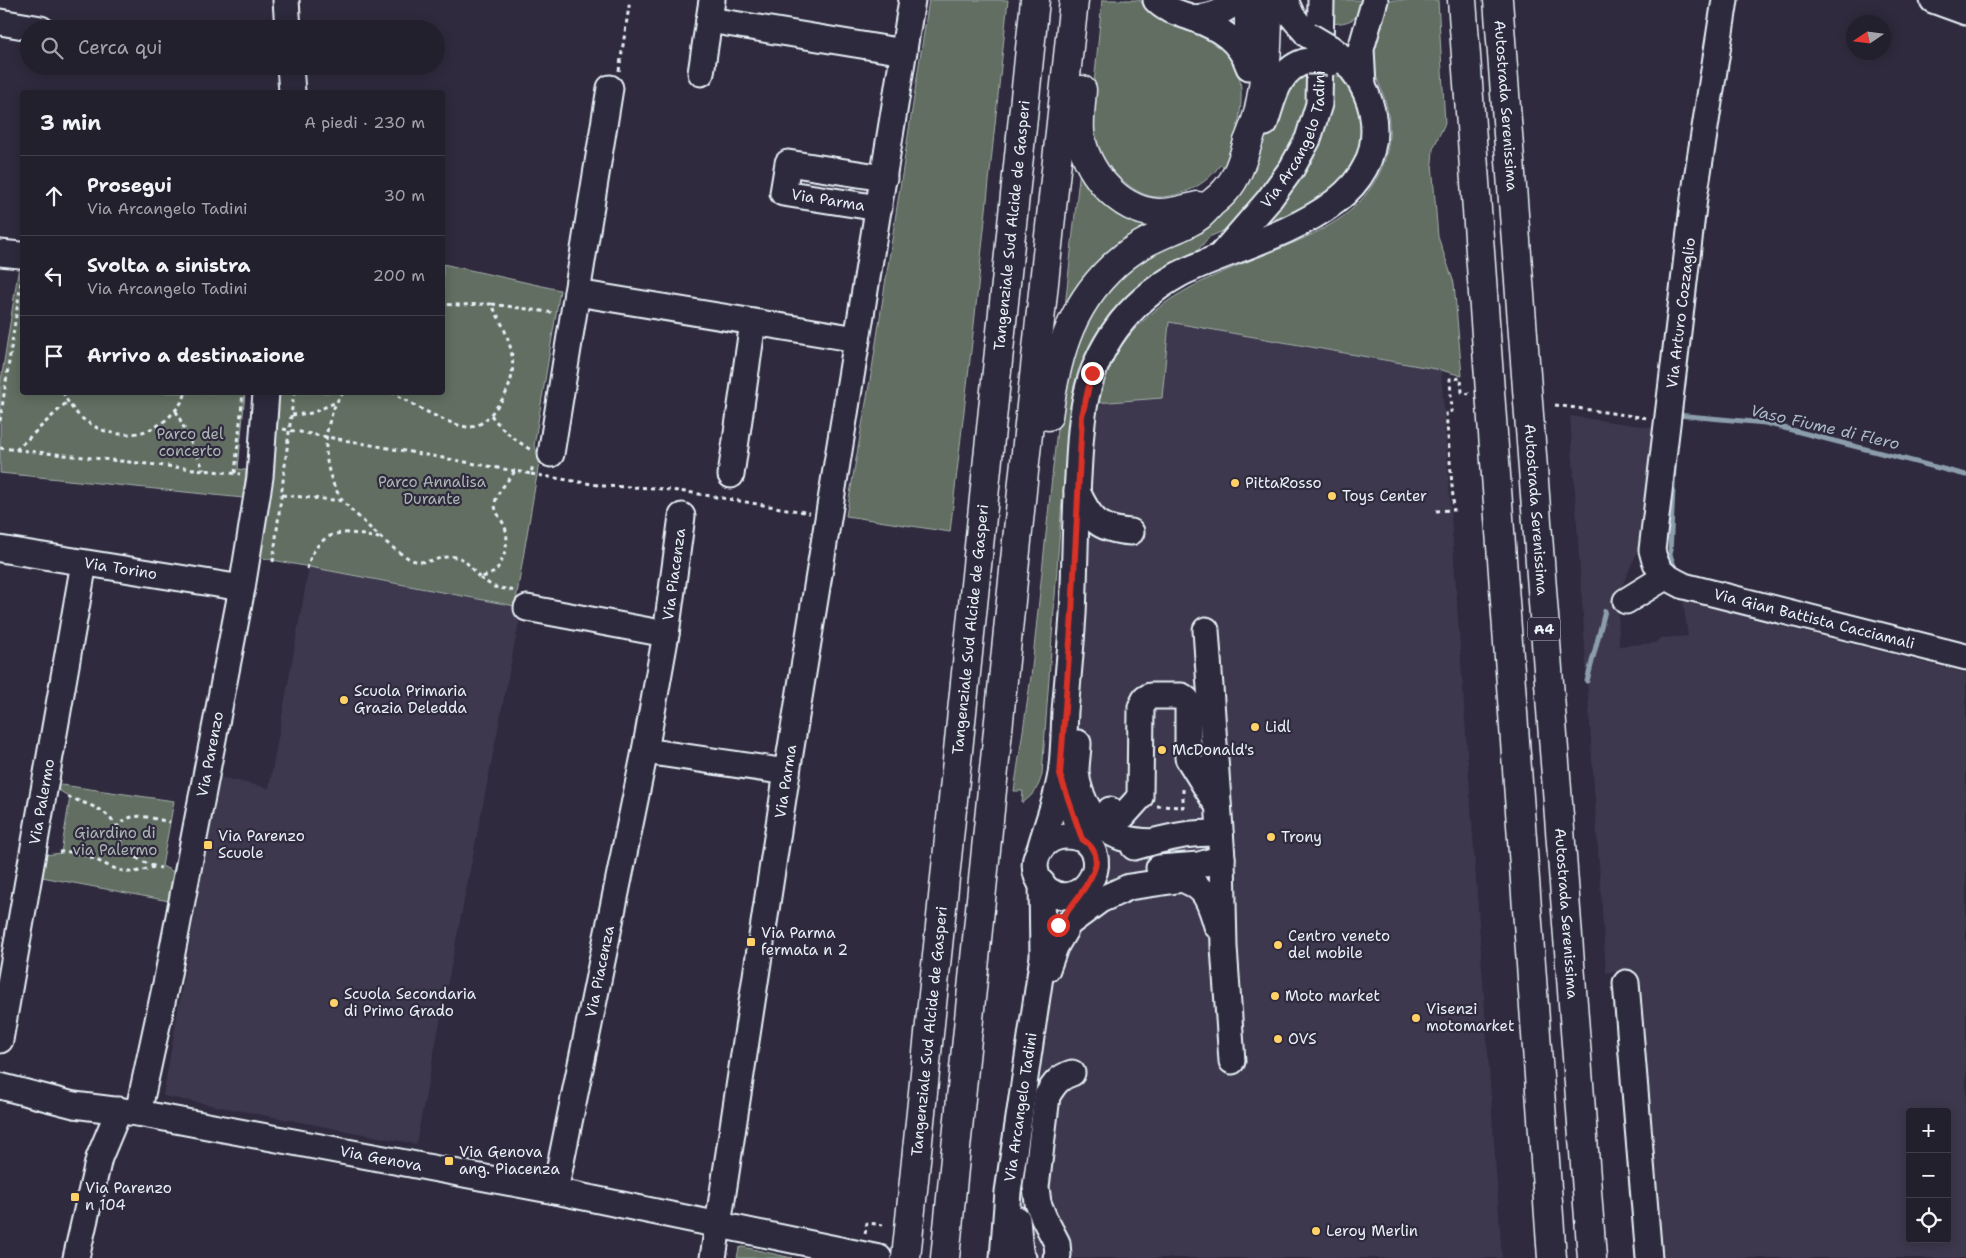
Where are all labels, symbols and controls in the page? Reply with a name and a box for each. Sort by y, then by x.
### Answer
north arrow [1846,15,1891,60]
street label: Autostrada Serenissima [1490,19,1522,193]
search box [20,20,445,75]
icon: search [38,34,66,62]
text: Cerca qui [78,35,162,60]
street label: Via Arcangelo Tadini [1256,70,1330,213]
street label: Tangenziale Sud Alcide de Gasperi [989,99,1035,352]
text: 3 min [40,109,101,137]
text: A piedi · 230 m [304,112,425,133]
text: Prosegui [87,173,172,198]
icon: ahead [40,182,68,210]
street label: Via Parma [790,184,867,216]
text: 30 m [384,185,425,206]
text: Via Arcangelo Tadini [87,198,248,219]
street label: Via Arturo Cozzaglio [1662,236,1700,390]
text: Svolta a sinistra [87,253,250,278]
icon: left [40,262,68,290]
text: 200 m [373,265,425,286]
text: Via Arcangelo Tadini [87,278,248,299]
icon: arrive [40,342,68,370]
text: Arrivo a destinazione [87,343,305,368]
route end [1081,362,1104,385]
water label: Vaso Fiume di Flero [1748,400,1902,454]
street label: Autostrada Serenissima [1520,423,1552,597]
park label: Parco del concerto [156,424,224,461]
park label: Parco Annalisa Durante [378,472,487,509]
place label: PittaRosso [1245,473,1322,493]
marker: PittaRosso [1229,477,1241,489]
place label: Toys Center [1342,486,1427,506]
marker: Toys Center [1326,490,1338,502]
street label: Tangenziale Sud Alcide de Gasperi [948,503,993,755]
street label: Via Piacenza [658,526,690,622]
street label: Via Torino [82,553,159,584]
street label: Via Gian Battista Cacciamali [1712,584,1917,654]
road number: A4 [1528,618,1560,640]
place label: Scuola Primaria Grazia Deledda [354,681,468,718]
marker: Scuola Primaria Grazia Deledda [338,694,350,706]
street label: Via Parenzo [192,710,228,799]
place label: Lidl [1265,717,1291,737]
marker: Lidl [1249,721,1261,733]
place label: McDonald's [1172,740,1254,760]
street label: Via Parma [770,742,801,820]
marker: McDonald's [1156,744,1168,756]
street label: Via Palermo [25,757,59,846]
park label: Giardino di via Palermo [73,823,157,860]
place label: Via Parenzo Scuole [218,826,305,863]
place label: Trony [1281,827,1322,847]
street label: Autostrada Serenissima [1550,827,1583,1000]
marker: Trony [1265,831,1277,843]
marker: Via Parenzo Scuole [202,839,214,851]
street label: Tangenziale Sud Alcide de Gasperi [906,905,952,1157]
route start [1047,914,1070,937]
street label: Via Piacenza [581,923,619,1019]
place label: Via Parma fermata n 2 [761,923,848,960]
place label: Centro veneto del mobile [1288,926,1390,963]
marker: Via Parma fermata n 2 [745,936,757,948]
marker: Centro veneto del mobile [1272,939,1284,951]
place label: Scuola Secondaria di Primo Grado [344,984,477,1021]
place label: Moto market [1285,986,1380,1006]
marker: Moto market [1269,990,1281,1002]
marker: Scuola Secondaria di Primo Grado [328,997,340,1009]
place label: Visenzi motomarket [1426,999,1514,1036]
marker: Visenzi motomarket [1410,1012,1422,1024]
place label: OVS [1288,1029,1316,1049]
street label: Via Arcangelo Tadini [1000,1031,1042,1183]
marker: OVS [1272,1033,1284,1045]
map controls [1906,1108,1951,1243]
button: + [1906,1108,1951,1153]
street label: Via Genova [338,1141,424,1176]
place label: Via Genova ang. Piacenza [459,1142,560,1179]
button: − [1906,1153,1951,1198]
marker: Via Genova ang. Piacenza [443,1155,455,1167]
place label: Via Parenzo n 104 [85,1178,172,1215]
marker: Via Parenzo n 104 [69,1191,81,1203]
button: locate [1906,1198,1951,1243]
place label: Leroy Merlin [1326,1221,1418,1241]
marker: Leroy Merlin [1310,1225,1322,1237]

